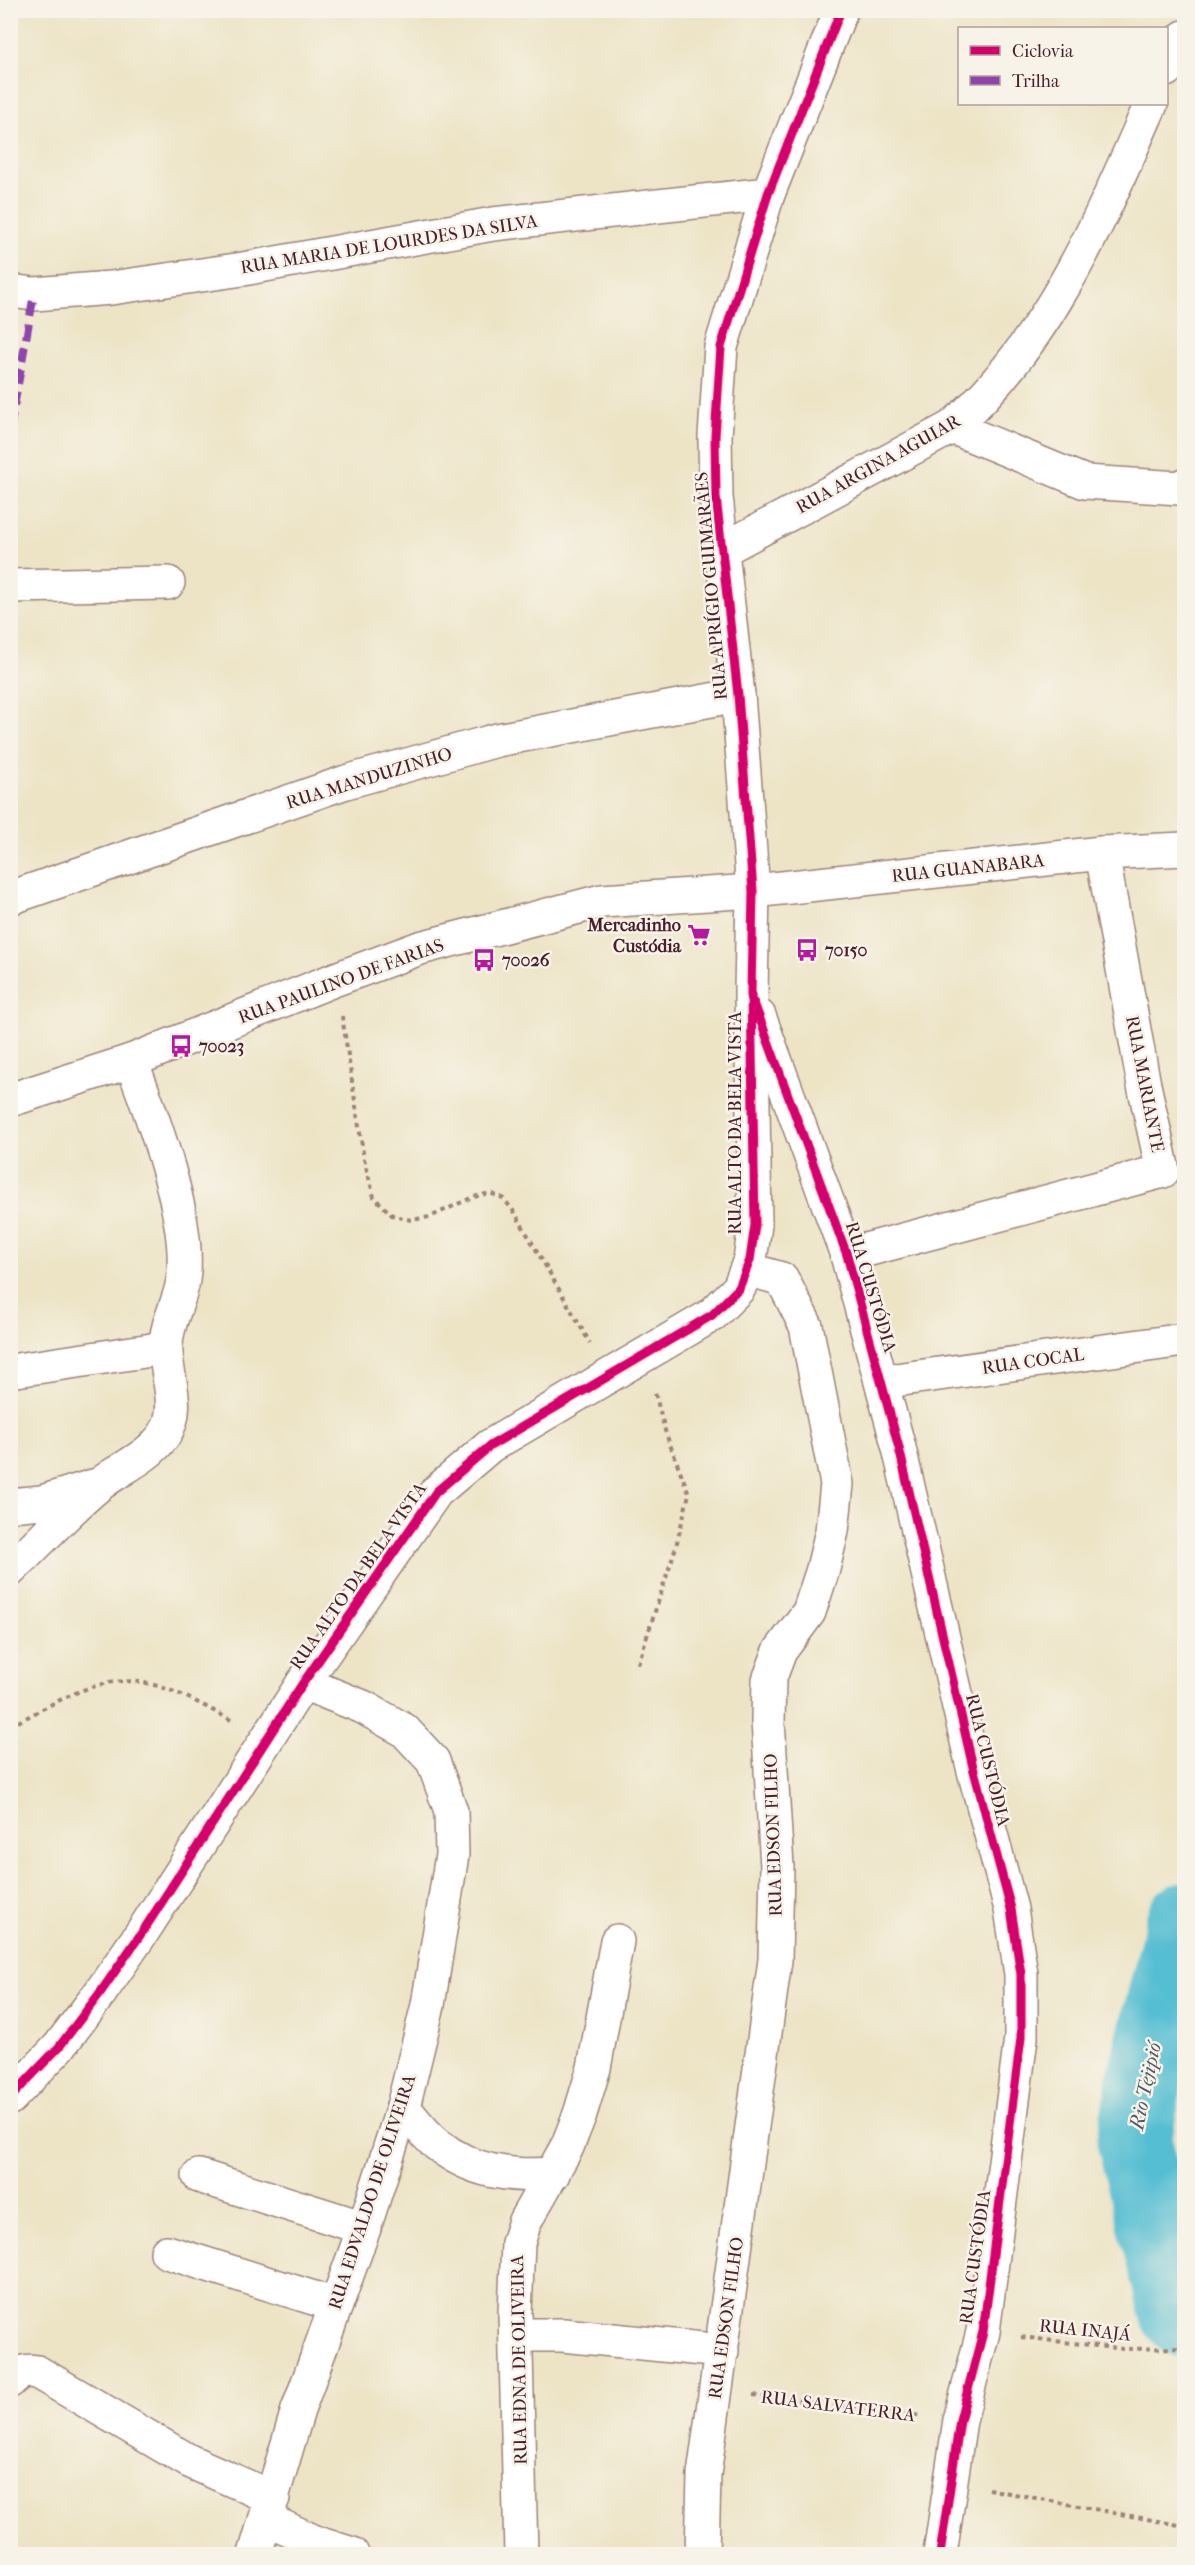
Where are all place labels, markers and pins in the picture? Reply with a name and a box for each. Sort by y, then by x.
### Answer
place label: Mercadinho Custódia [586,915,682,957]
supermarket icon: Mercadinho Custódia [686,922,712,948]
bus stop icon: 70150 [794,937,820,963]
place label: 70150 [824,940,868,961]
bus stop icon: 70026 [471,947,497,973]
place label: 70026 [501,950,551,971]
bus stop icon: 70023 [168,1033,194,1059]
place label: 70023 [198,1036,244,1057]

